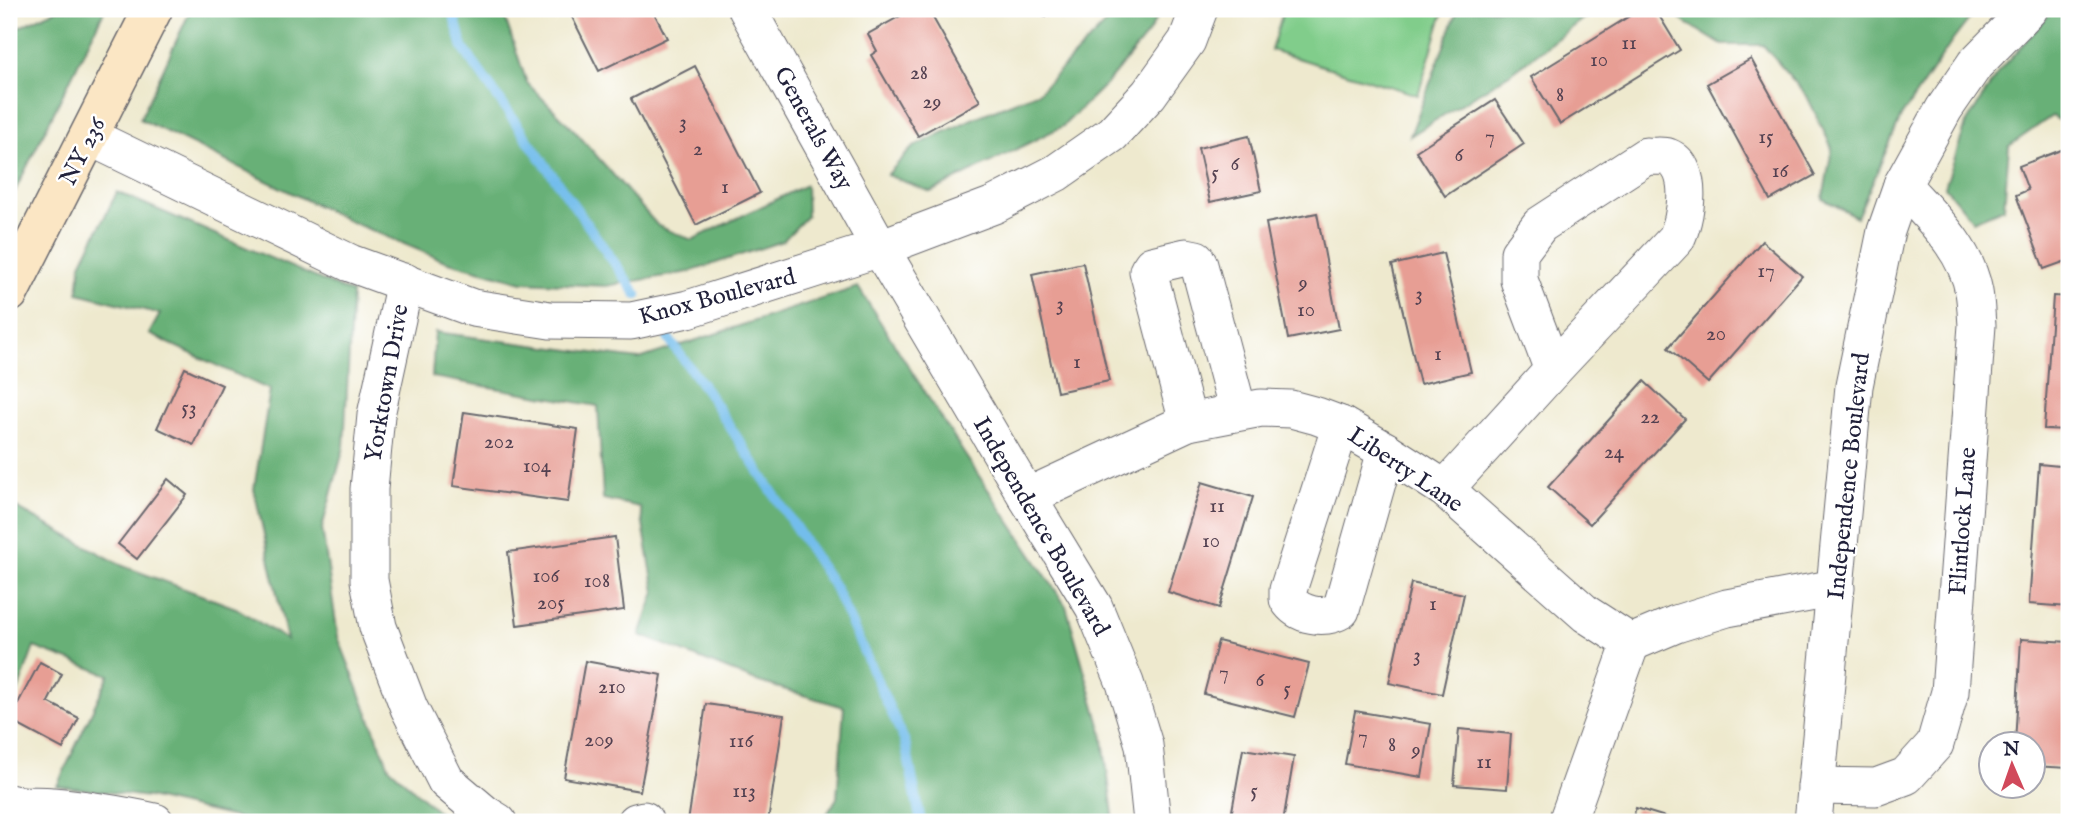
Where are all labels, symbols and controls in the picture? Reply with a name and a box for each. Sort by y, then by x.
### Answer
house number: 11 [1621,30,1637,57]
house number: 10 [1590,47,1608,74]
house number: 28 [910,60,928,87]
street label: Generals Way [766,61,859,196]
house number: 8 [1556,82,1564,109]
house number: 29 [922,89,942,116]
house number: 3 [679,109,687,136]
street label: NY 236 [53,111,114,191]
house number: 7 [1485,124,1495,151]
house number: 15 [1758,124,1774,151]
house number: 2 [693,136,703,163]
house number: 6 [1455,142,1465,169]
house number: 6 [1231,151,1241,178]
house number: 16 [1772,158,1789,185]
house number: 5 [1211,160,1219,187]
house number: 1 [721,174,729,201]
house number: 17 [1757,258,1775,285]
street label: Knox Boulevard [636,262,799,333]
house number: 9 [1297,270,1308,297]
house number: 3 [1415,281,1423,308]
house number: 3 [1056,291,1064,318]
house number: 10 [1297,297,1315,324]
street label: Yorktown Drive [358,302,417,465]
house number: 20 [1706,321,1726,348]
house number: 1 [1434,341,1442,368]
house number: 1 [1073,349,1081,376]
street label: Independence Boulevard [1821,351,1878,601]
house number: 53 [181,395,197,422]
house number: 22 [1640,404,1660,431]
street label: Independence Boulevard [965,412,1116,642]
street label: Liberty Lane [1342,420,1469,520]
house number: 202 [484,429,514,456]
house number: 24 [1604,439,1625,466]
street label: Flintlock Lane [1943,446,1984,596]
house number: 104 [523,453,552,480]
house number: 11 [1209,493,1225,520]
house number: 10 [1202,528,1220,555]
house number: 106 [533,563,561,590]
house number: 108 [584,568,610,595]
house number: 205 [537,590,565,617]
house number: 1 [1429,591,1437,618]
house number: 3 [1413,642,1421,669]
house number: 7 [1219,660,1229,687]
house number: 6 [1256,667,1266,694]
house number: 210 [598,674,626,701]
house number: 5 [1283,676,1291,703]
house number: 7 [1358,724,1368,751]
house number: 209 [584,727,614,754]
house number: 116 [729,728,754,755]
north arrow [1976,730,2046,800]
house number: 8 [1388,732,1396,759]
house number: 9 [1410,737,1421,764]
text: N [2002,738,2021,762]
house number: 11 [1476,749,1492,776]
house number: 113 [732,778,756,805]
house number: 5 [1250,778,1258,805]

